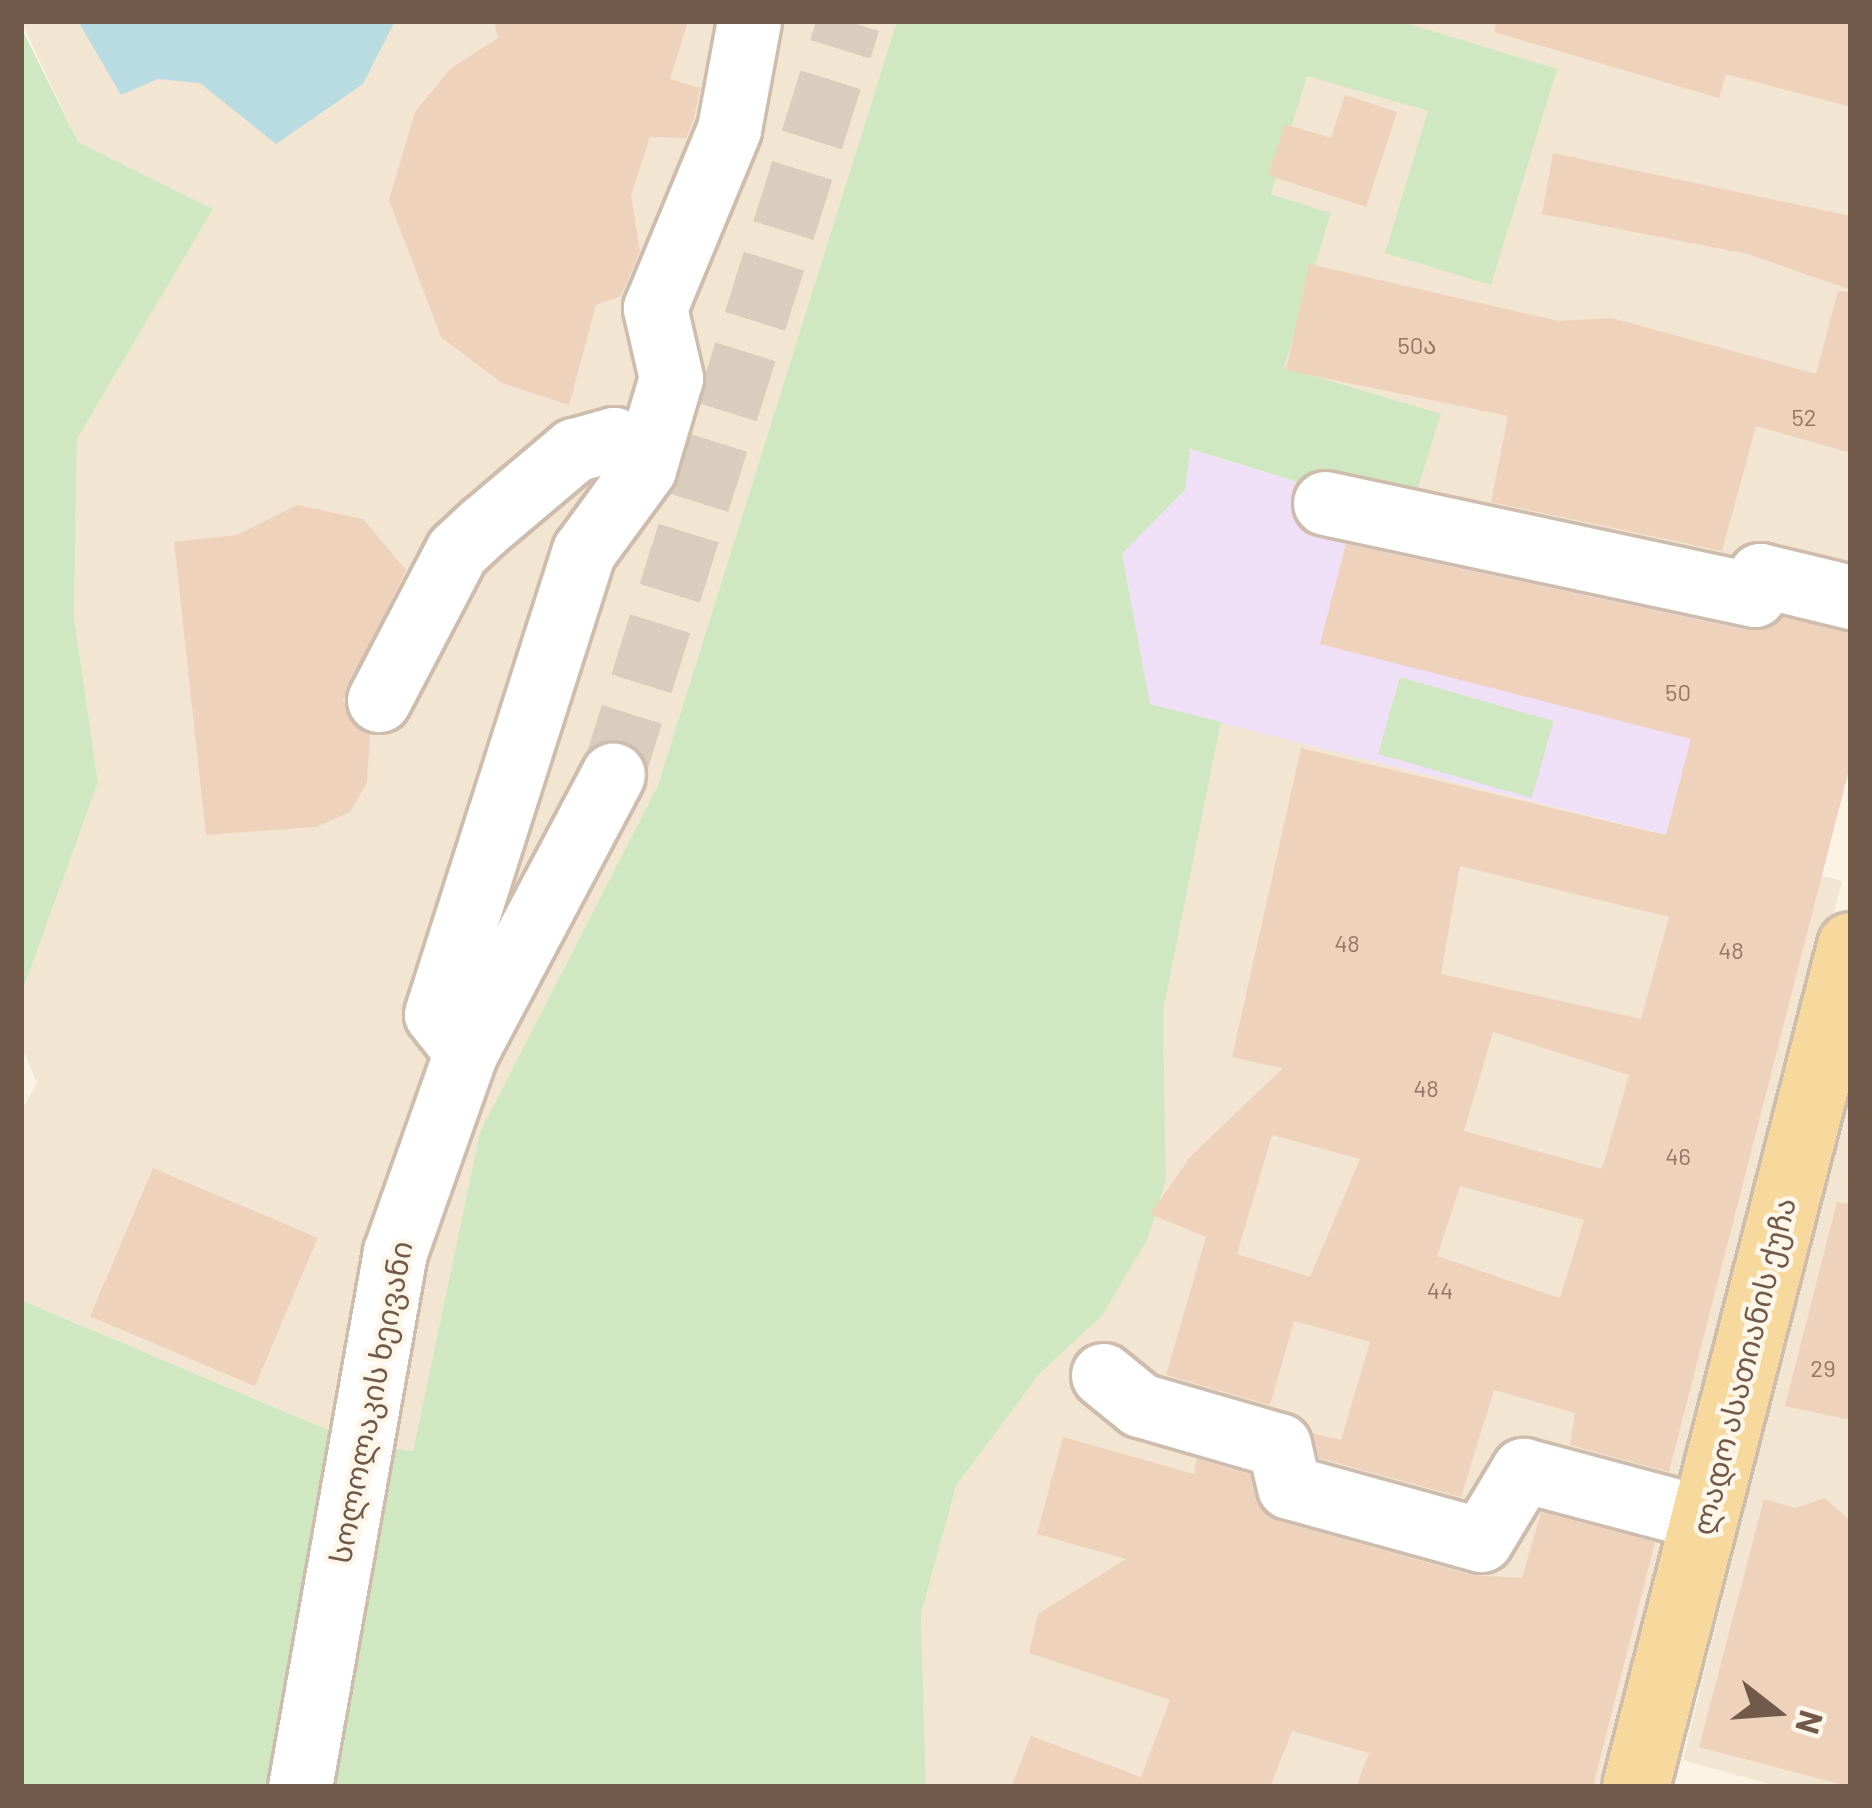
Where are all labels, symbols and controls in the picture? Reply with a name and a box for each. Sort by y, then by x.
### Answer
house number: 50ა [1397,331,1437,359]
house number: 52 [1791,403,1817,431]
house number: 50 [1665,678,1691,706]
house number: 48 [1334,929,1360,957]
house number: 48 [1718,936,1744,964]
house number: 48 [1413,1074,1439,1102]
house number: 46 [1665,1142,1691,1170]
street label: ლადო ასათიანის ქუჩა [1684,1194,1802,1538]
street label: სოლოლაკის ხეივანი [321,1238,419,1566]
house number: 44 [1427,1276,1453,1304]
house number: 29 [1810,1354,1836,1382]
north arrow [1716,1652,1836,1772]
text: N [1788,1706,1833,1739]

